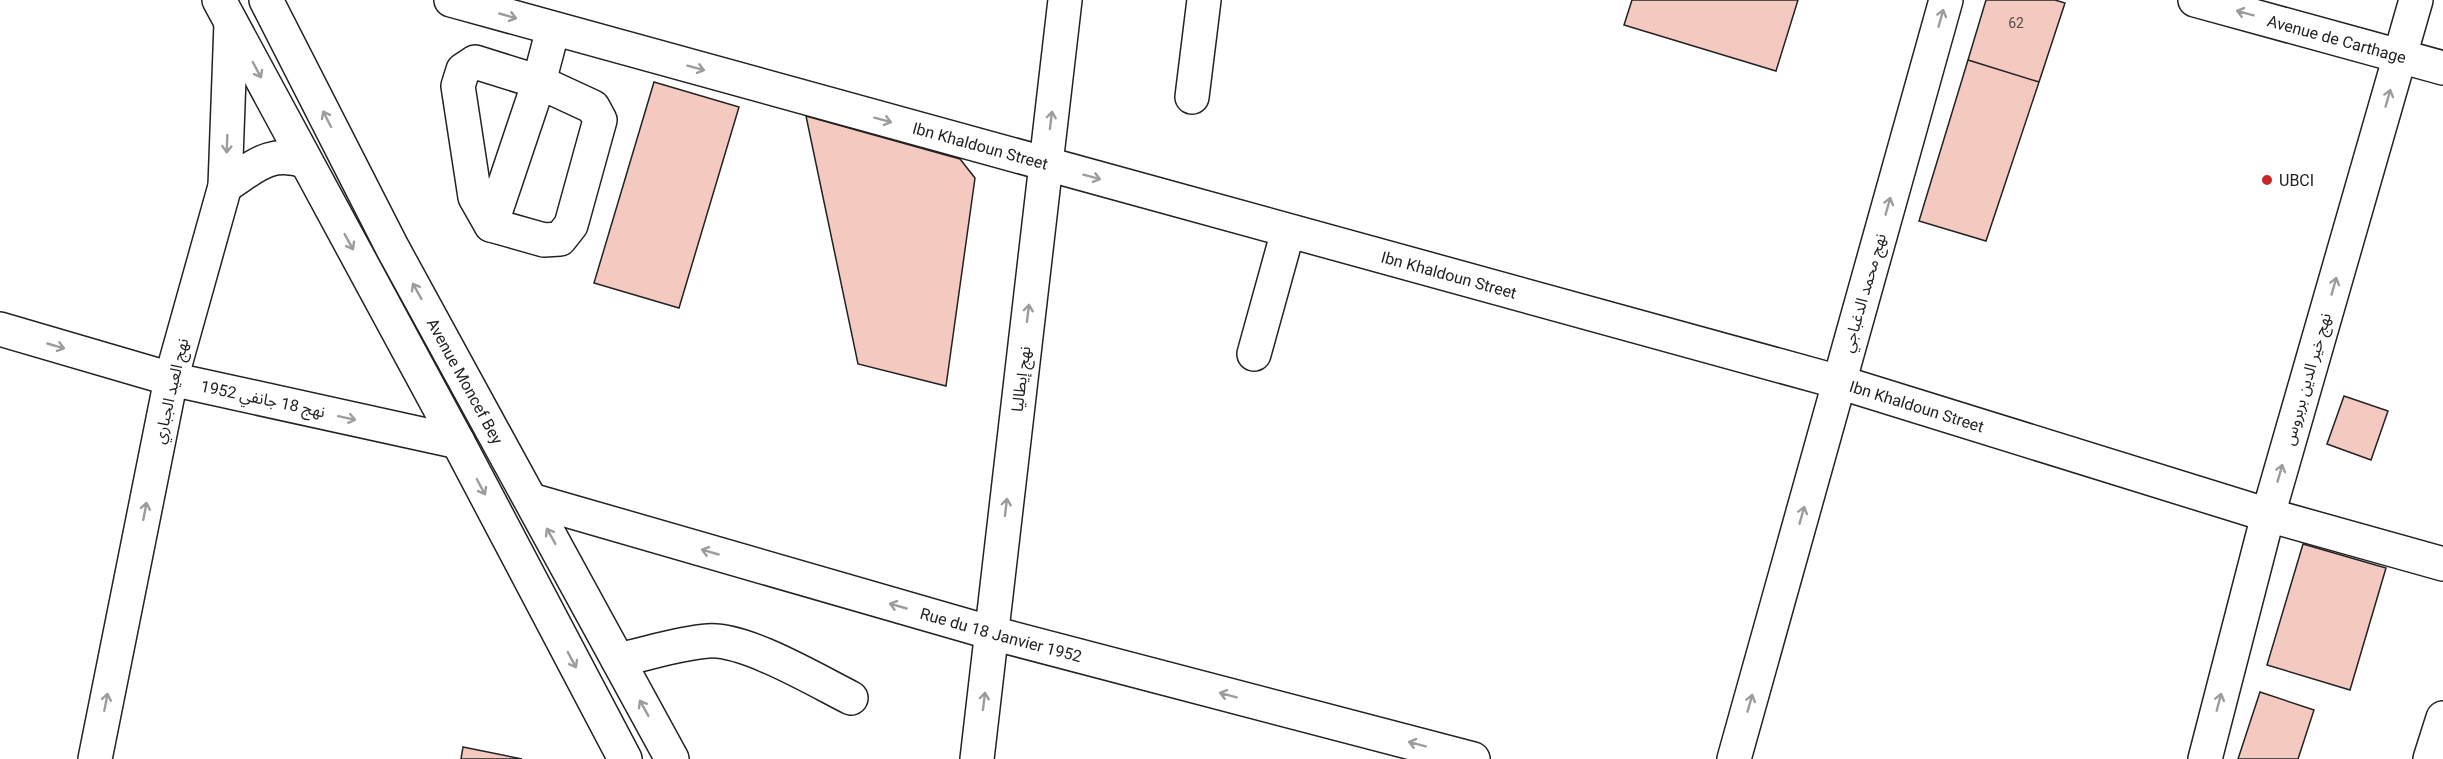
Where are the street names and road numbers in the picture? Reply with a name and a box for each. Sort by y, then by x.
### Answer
street label: Avenue de Carthage [2265,11,2408,67]
street label: Ibn Khaldoun Street [910,118,1050,173]
street label: نهج محمد الدغباجي [1838,231,1893,356]
street label: Ibn Khaldoun Street [1379,247,1519,302]
street label: نهج خير الدين بربروس [2279,311,2338,448]
street label: Avenue Moncef Bey [423,315,508,448]
street label: نهج العيد الجباري [150,336,195,446]
street label: نهج إيطاليا [1008,345,1037,413]
street label: Ibn Khaldoun Street [1847,376,1986,436]
street label: نهج 18 جانفي 1952 [198,377,327,424]
street label: Rue du 18 Janvier 1952 [918,603,1084,666]

